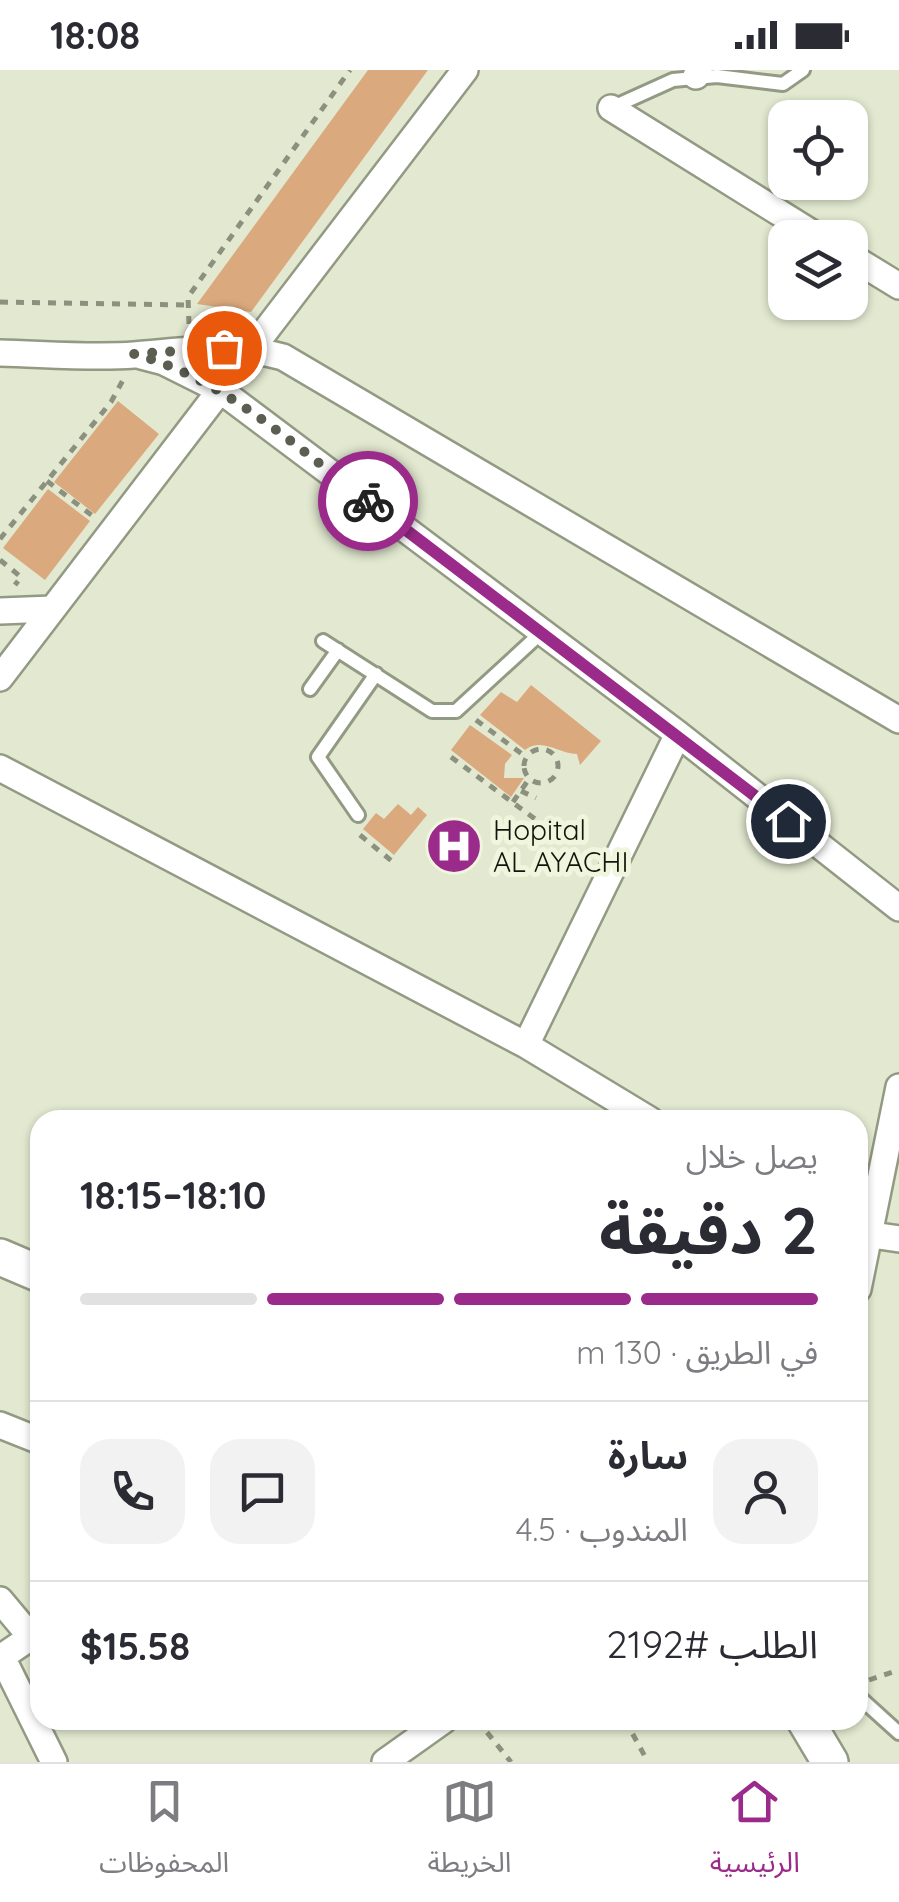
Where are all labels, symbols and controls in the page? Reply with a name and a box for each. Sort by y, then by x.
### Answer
text: 18:08 [50,11,140,59]
map controls [768,100,868,320]
button: locate [768,100,868,200]
button: layers [768,220,868,320]
pin [182,306,267,391]
icon: bag [197,321,252,376]
courier [318,451,418,551]
icon: bike [341,474,396,529]
pin [746,779,831,864]
icon: home [761,794,816,849]
place label: Hopital AL AYACHI [493,812,628,879]
hospital icon: Hopital AL AYACHI [424,816,484,876]
text: يصل خلال [686,1136,818,1176]
text: 18:10–18:15 [80,1171,266,1219]
text: 2 دقيقة [599,1189,818,1270]
text: في الطريق · 130 m [576,1332,818,1372]
text: سارة [608,1431,688,1479]
button: phone [80,1439,185,1544]
button: chat [210,1439,315,1544]
button: person [713,1439,818,1544]
text: المندوب · 4.5 [516,1509,688,1549]
text: الطلب #2192 [607,1620,818,1668]
text: $15.58 [80,1622,190,1670]
tab: المحفوظات [99,1774,229,1893]
tab: الخريطة [428,1774,511,1893]
tab: الرئيسية [710,1774,800,1893]

